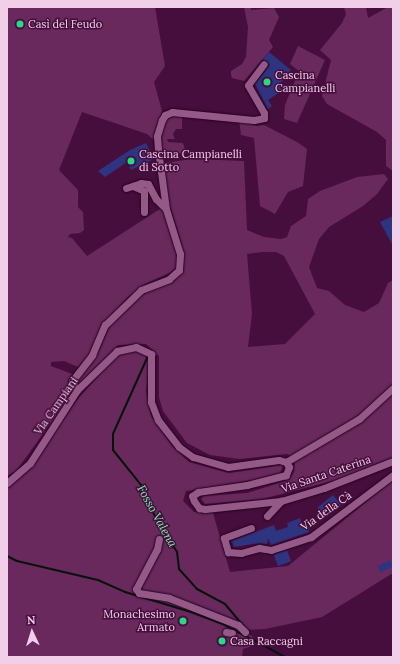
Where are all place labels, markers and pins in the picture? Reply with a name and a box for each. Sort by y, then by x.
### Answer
place label: Casì del Feudo [28,17,102,31]
marker: Casì del Feudo [15,19,25,29]
place label: Cascina Campianelli [275,69,335,95]
marker: Cascina Campianelli [262,77,272,87]
place label: Cascina Campianelli di Sotto [139,148,242,174]
marker: Cascina Campianelli di Sotto [126,156,136,166]
place label: Monachesimo Armato [103,608,175,634]
marker: Monachesimo Armato [178,616,188,626]
place label: Casa Raccagni [230,634,303,648]
marker: Casa Raccagni [217,636,227,646]

